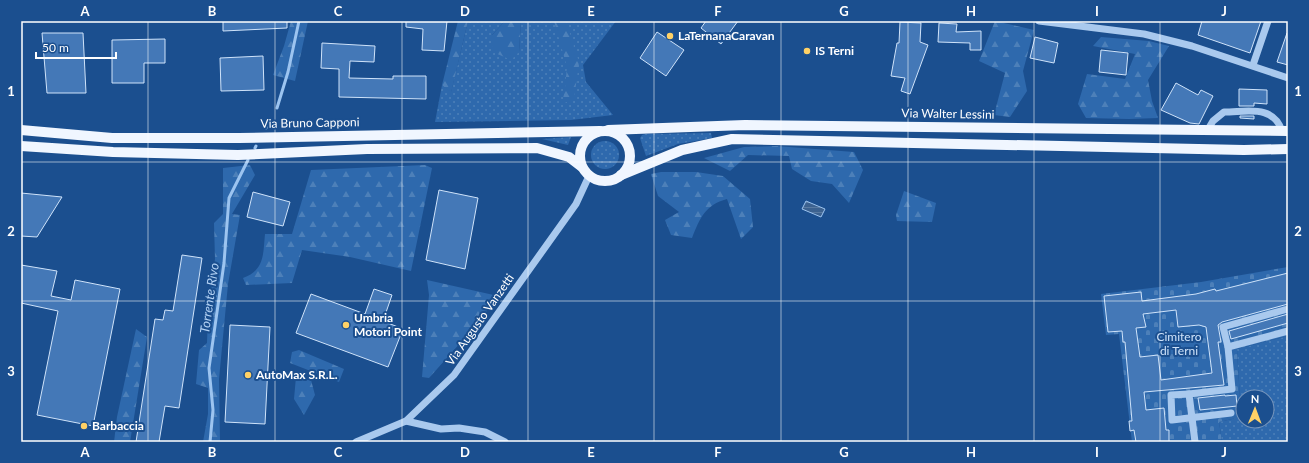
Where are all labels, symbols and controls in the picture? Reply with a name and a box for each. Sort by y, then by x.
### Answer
text: A [79,3,90,19]
text: B [208,3,217,19]
text: C [334,3,343,19]
text: D [460,3,470,19]
text: E [587,3,595,19]
text: F [714,3,722,19]
text: G [839,3,849,19]
text: H [966,3,976,19]
text: I [1095,3,1099,19]
text: J [1221,3,1227,19]
place label: LaTernanaCaravan [678,28,775,43]
marker: LaTernanaCaravan [665,31,675,41]
scale bar [36,34,116,60]
text: 50 m [42,40,69,55]
place label: IS Terni [815,43,854,58]
marker: IS Terni [802,46,812,56]
text: 1 [7,83,15,99]
text: 1 [1294,83,1302,99]
street label: Via Walter Lessini [901,105,995,122]
street label: Via Bruno Capponi [260,114,360,131]
text: 2 [7,223,15,239]
text: 2 [1294,223,1302,239]
water label: Torrente Rivo [196,261,222,334]
street label: Via Augusto Vanzetti [442,271,517,369]
place label: Umbria Motori Point [354,310,422,339]
marker: Umbria Motori Point [341,320,351,330]
park label: Cimitero di Terni [1156,329,1202,358]
text: 3 [7,363,15,379]
text: 3 [1294,363,1302,379]
place label: AutoMax S.R.L. [255,367,338,382]
marker: AutoMax S.R.L. [243,370,253,380]
north arrow [1235,389,1275,429]
text: N [1251,392,1260,405]
place label: Barbaccia [92,418,144,433]
marker: Barbaccia [79,421,89,431]
text: A [79,444,90,460]
text: B [208,444,217,460]
text: C [334,444,343,460]
text: D [460,444,470,460]
text: E [587,444,595,460]
text: F [714,444,722,460]
text: G [839,444,849,460]
text: H [966,444,976,460]
text: I [1095,444,1099,460]
text: J [1221,444,1227,460]

